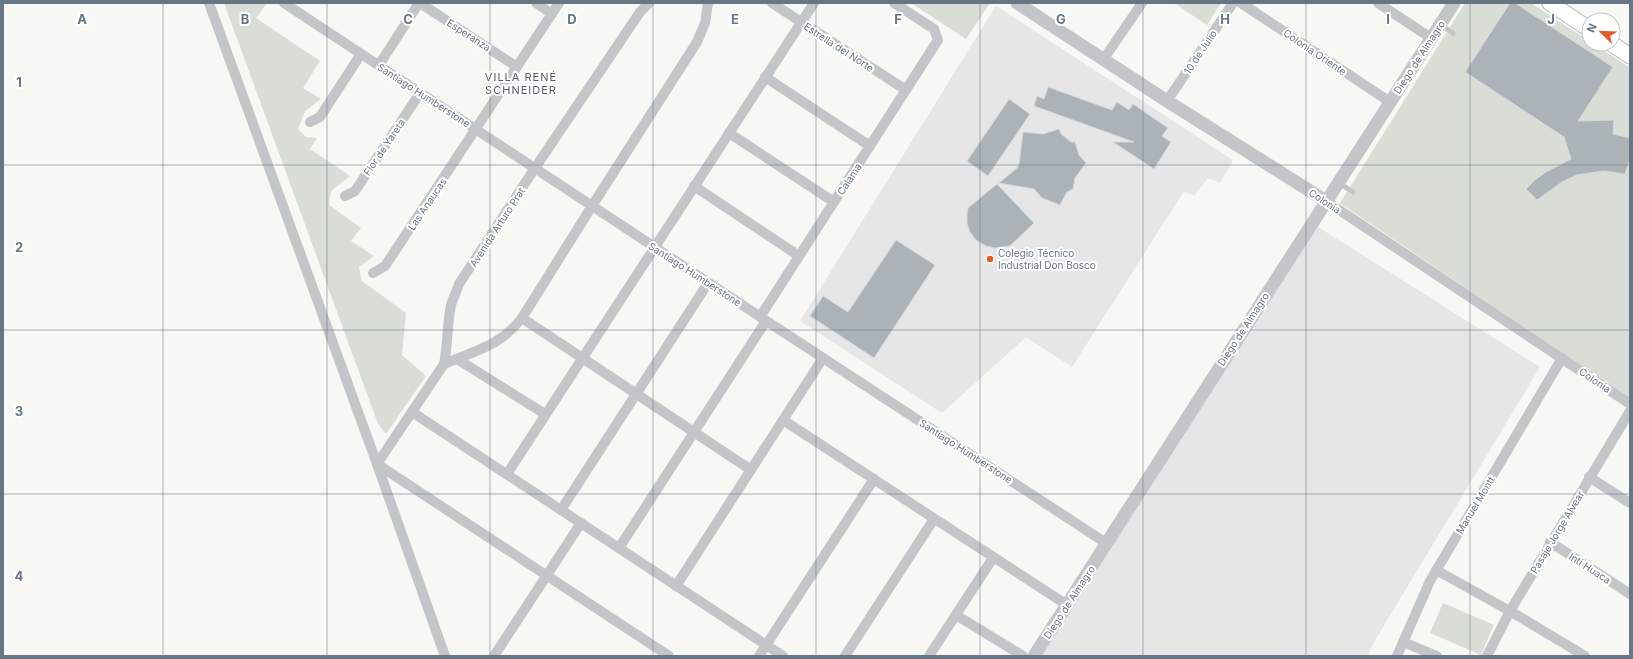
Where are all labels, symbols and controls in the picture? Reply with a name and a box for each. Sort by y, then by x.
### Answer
text: A [77,11,87,27]
text: B [241,11,250,27]
text: C [403,11,413,27]
text: D [567,11,577,27]
text: E [731,11,739,27]
text: F [894,11,902,27]
text: G [1056,11,1066,27]
text: H [1220,11,1230,27]
text: I [1386,11,1390,27]
text: J [1547,11,1555,27]
north arrow [1581,12,1621,52]
street label: Esperanza [445,16,493,54]
street label: Diego de Almagro [1391,18,1447,96]
street label: Estrella del Norte [802,20,876,74]
text: N [1584,21,1600,35]
street label: Colonia Oriente [1281,27,1349,78]
street label: 10 de Julio [1181,28,1219,76]
street label: Santiago Humberstone [375,61,473,130]
district label: VILLA RENÉ SCHNEIDER [485,70,557,97]
text: 1 [16,74,22,90]
street label: Flor de Yareta [361,116,407,178]
street label: Calama [834,161,864,197]
street label: Las Anaucas [405,176,449,232]
street label: Avenida Arturo Prat [467,185,527,269]
street label: Colonia [1307,186,1343,216]
text: 2 [15,239,23,255]
street label: Santiago Humberstone [646,240,744,309]
place label: Colegio Técnico Industrial Don Bosco [998,247,1096,271]
marker: Colegio Técnico Industrial Don Bosco [985,254,995,264]
street label: Diego de Almagro [1215,290,1271,368]
street label: Colonia [1577,365,1613,395]
text: 3 [15,403,23,419]
street label: Santiago Humberstone [917,417,1015,486]
street label: Manuel Montt [1453,474,1497,536]
street label: Pasaje Jorge Alvear [1528,488,1587,575]
street label: Inti Huaca [1567,550,1613,586]
street label: Diego de Almagro [1041,563,1097,641]
text: 4 [15,568,24,584]

